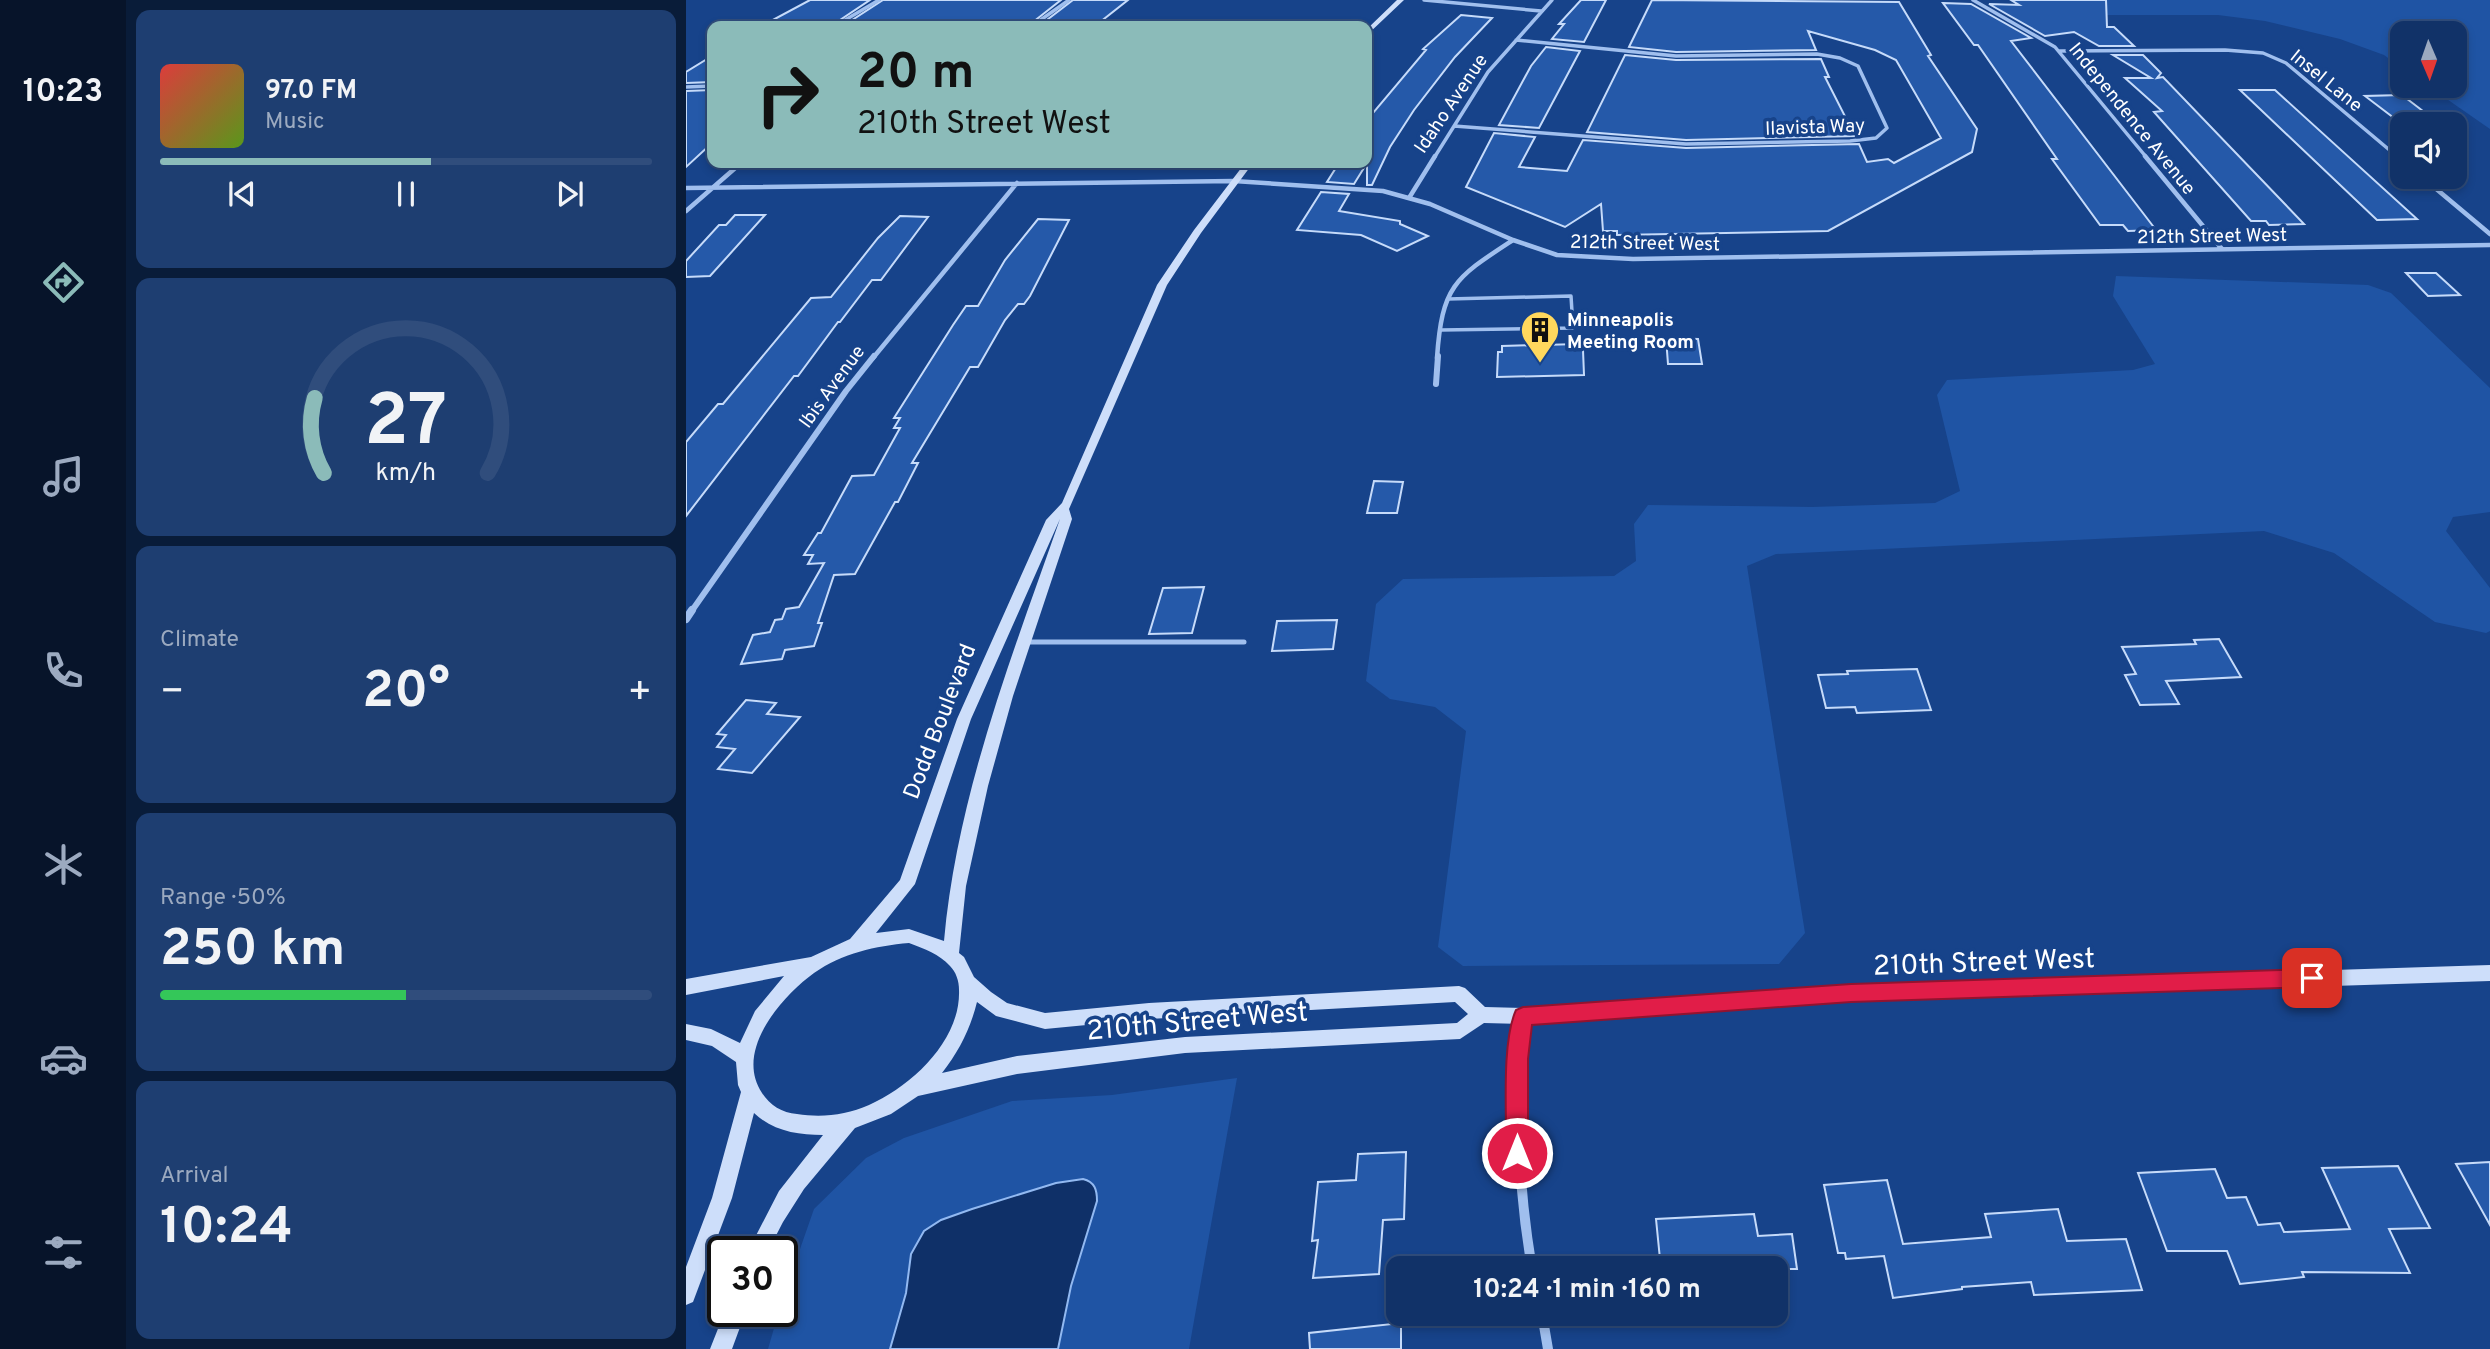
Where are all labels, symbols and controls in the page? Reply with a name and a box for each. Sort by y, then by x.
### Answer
north arrow [2390,21,2468,98]
map controls [2390,21,2467,189]
street label: Independence Avenue [2063,38,2200,200]
text: 20 m [857,44,974,106]
street label: Insel Lane [2285,45,2367,118]
icon: right [742,49,833,140]
street label: Idaho Avenue [1410,50,1494,158]
text: 10:23 [23,73,103,113]
text: 97.0 FM [265,75,357,108]
text: 210th Street West [857,105,1111,145]
text: Music [265,108,325,137]
button: sound [2390,112,2467,189]
street label: Ilavista Way [1765,114,1866,142]
icon: previous [223,175,261,213]
icon: pause [387,175,425,213]
icon: next [551,175,589,213]
street label: 212th Street West [2137,224,2287,250]
street label: 212th Street West [1570,231,1720,257]
icon: directions [39,258,88,307]
building icon: Minneapolis Meeting Room [1519,309,1561,364]
place label: Minneapolis Meeting Room [1567,309,1694,355]
street label: Ibis Avenue [794,341,871,433]
text: 27 [365,379,447,471]
icon: music [39,452,88,501]
text: km/h [376,457,436,489]
text: Climate [160,626,239,655]
street label: Dodd Boulevard [898,640,984,804]
icon: phone [39,646,88,695]
text: 20° [362,660,450,726]
text: − [160,669,185,718]
text: + [627,669,652,718]
icon: climate [39,840,88,889]
text: Range · 50% [160,884,286,913]
text: 250 km [160,918,345,984]
street label: 210th Street West [1872,942,2096,986]
pin [2282,948,2342,1008]
icon: arrive [2293,959,2331,997]
street label: 210th Street West [1085,995,1310,1051]
icon: car [39,1034,88,1083]
position arrow [1480,1116,1554,1190]
text: Arrival [160,1162,229,1191]
text: 10:24 [160,1196,293,1262]
icon: filters [39,1228,88,1277]
speed limit sign: 30 [707,1236,798,1327]
text: 10:24 · 1 min · 160 m [1473,1274,1701,1307]

